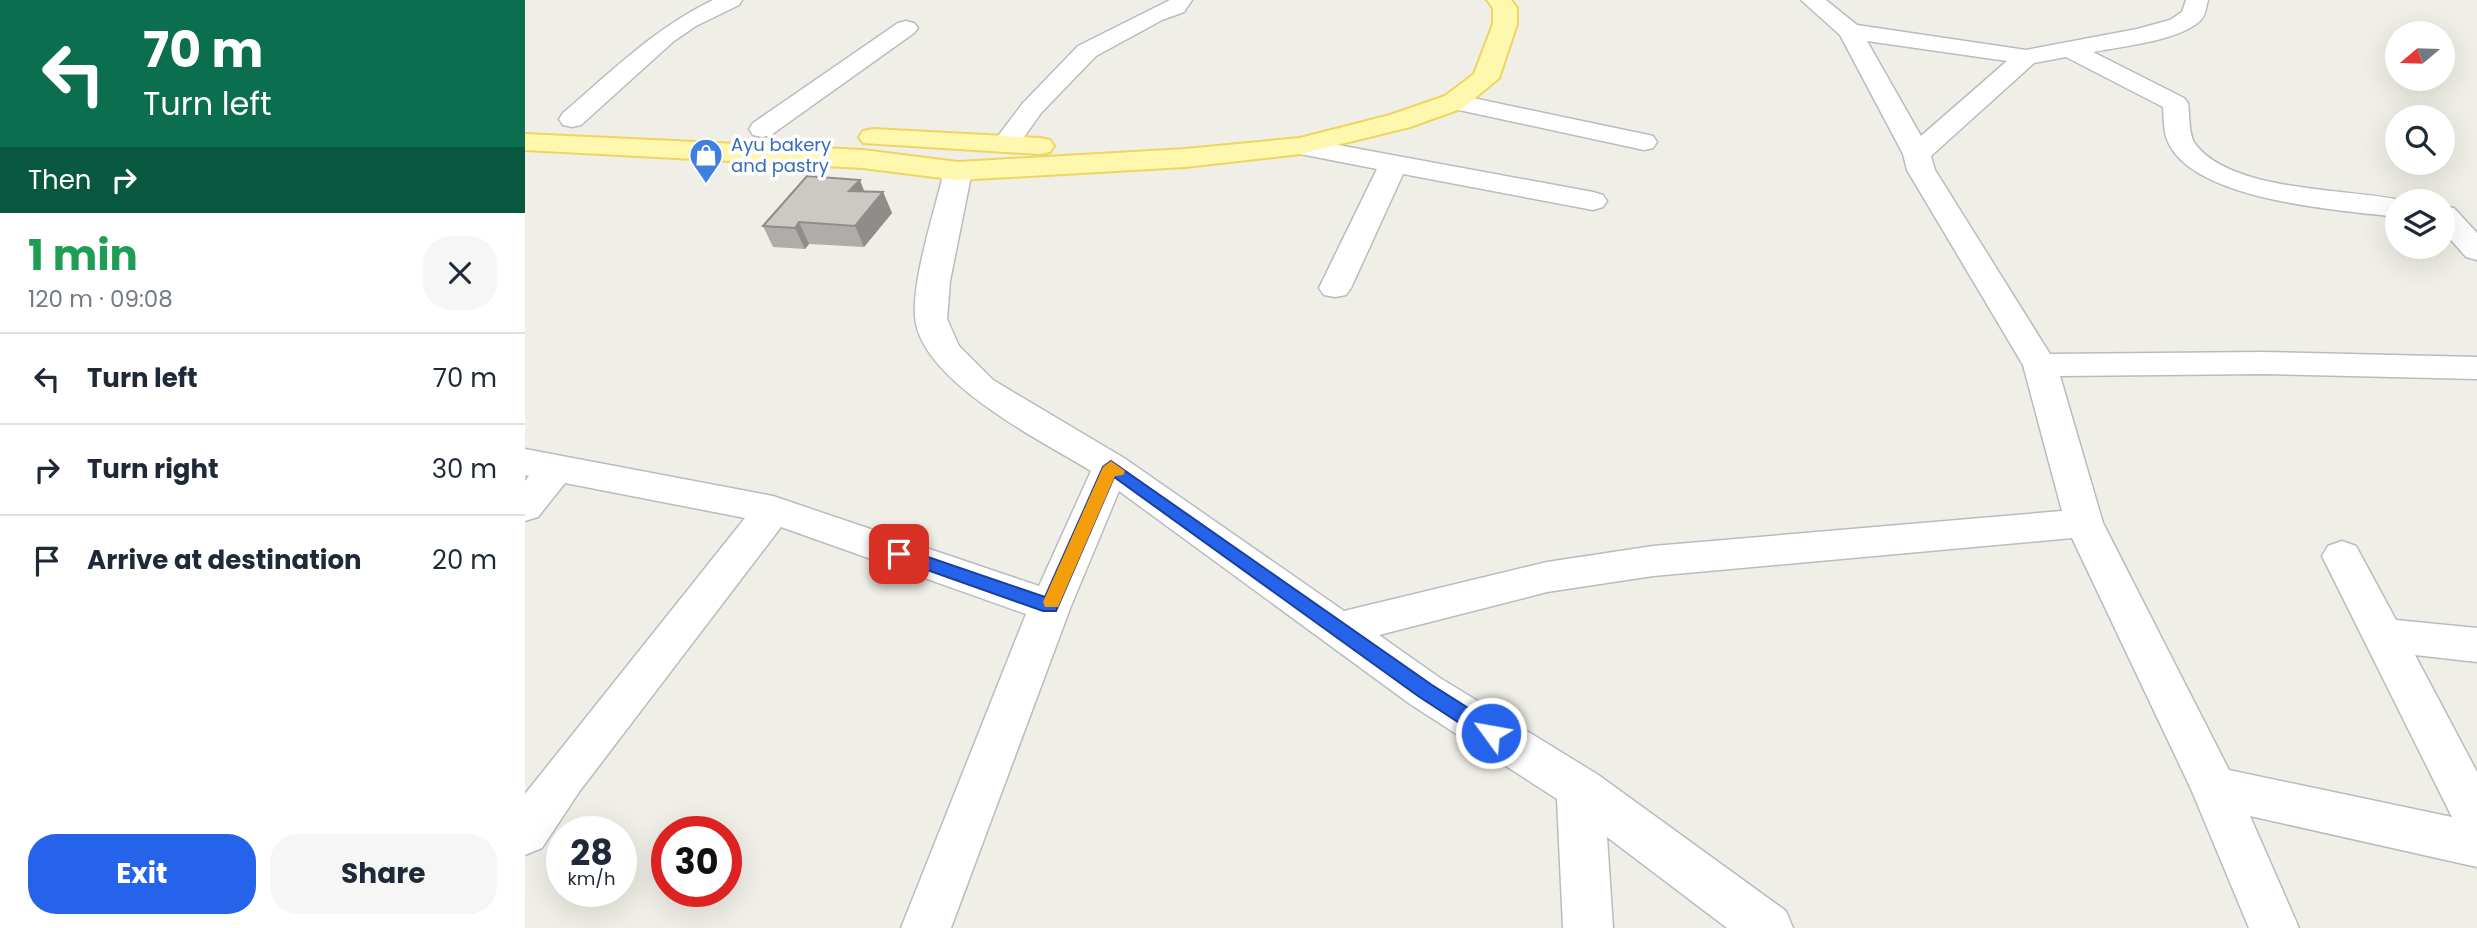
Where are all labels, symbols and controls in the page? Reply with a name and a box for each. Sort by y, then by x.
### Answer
text: 70 m [143,16,263,84]
north arrow [2385,21,2455,91]
map controls [2385,21,2455,259]
icon: left [28,28,119,119]
text: Turn left [143,81,272,126]
button: search [2385,105,2455,175]
place label: Ayu bakery and pastry [731,132,831,178]
shop icon: Ayu bakery and pastry [687,136,725,185]
icon: right [105,161,143,199]
text: Then [28,162,91,198]
button: layers [2385,189,2455,259]
text: 1 min [28,226,138,285]
button: close [423,236,497,310]
text: 120 m · 09:08 [28,283,173,315]
icon: left [28,360,66,398]
text: Turn left [87,360,198,396]
text: 70 m [433,360,497,396]
icon: right [28,451,66,489]
text: Turn right [87,451,219,487]
text: 30 m [432,451,497,487]
pin [869,524,929,584]
icon: arrive [880,535,918,573]
icon: arrive [28,542,66,580]
text: Arrive at destination [87,542,362,578]
text: 20 m [432,542,497,578]
position arrow [1454,696,1528,770]
speed limit sign: 30 [651,816,742,907]
text: 28 [570,828,613,877]
button: Exit [28,834,256,914]
button: Share [270,834,497,914]
text: km/h [568,866,615,891]

